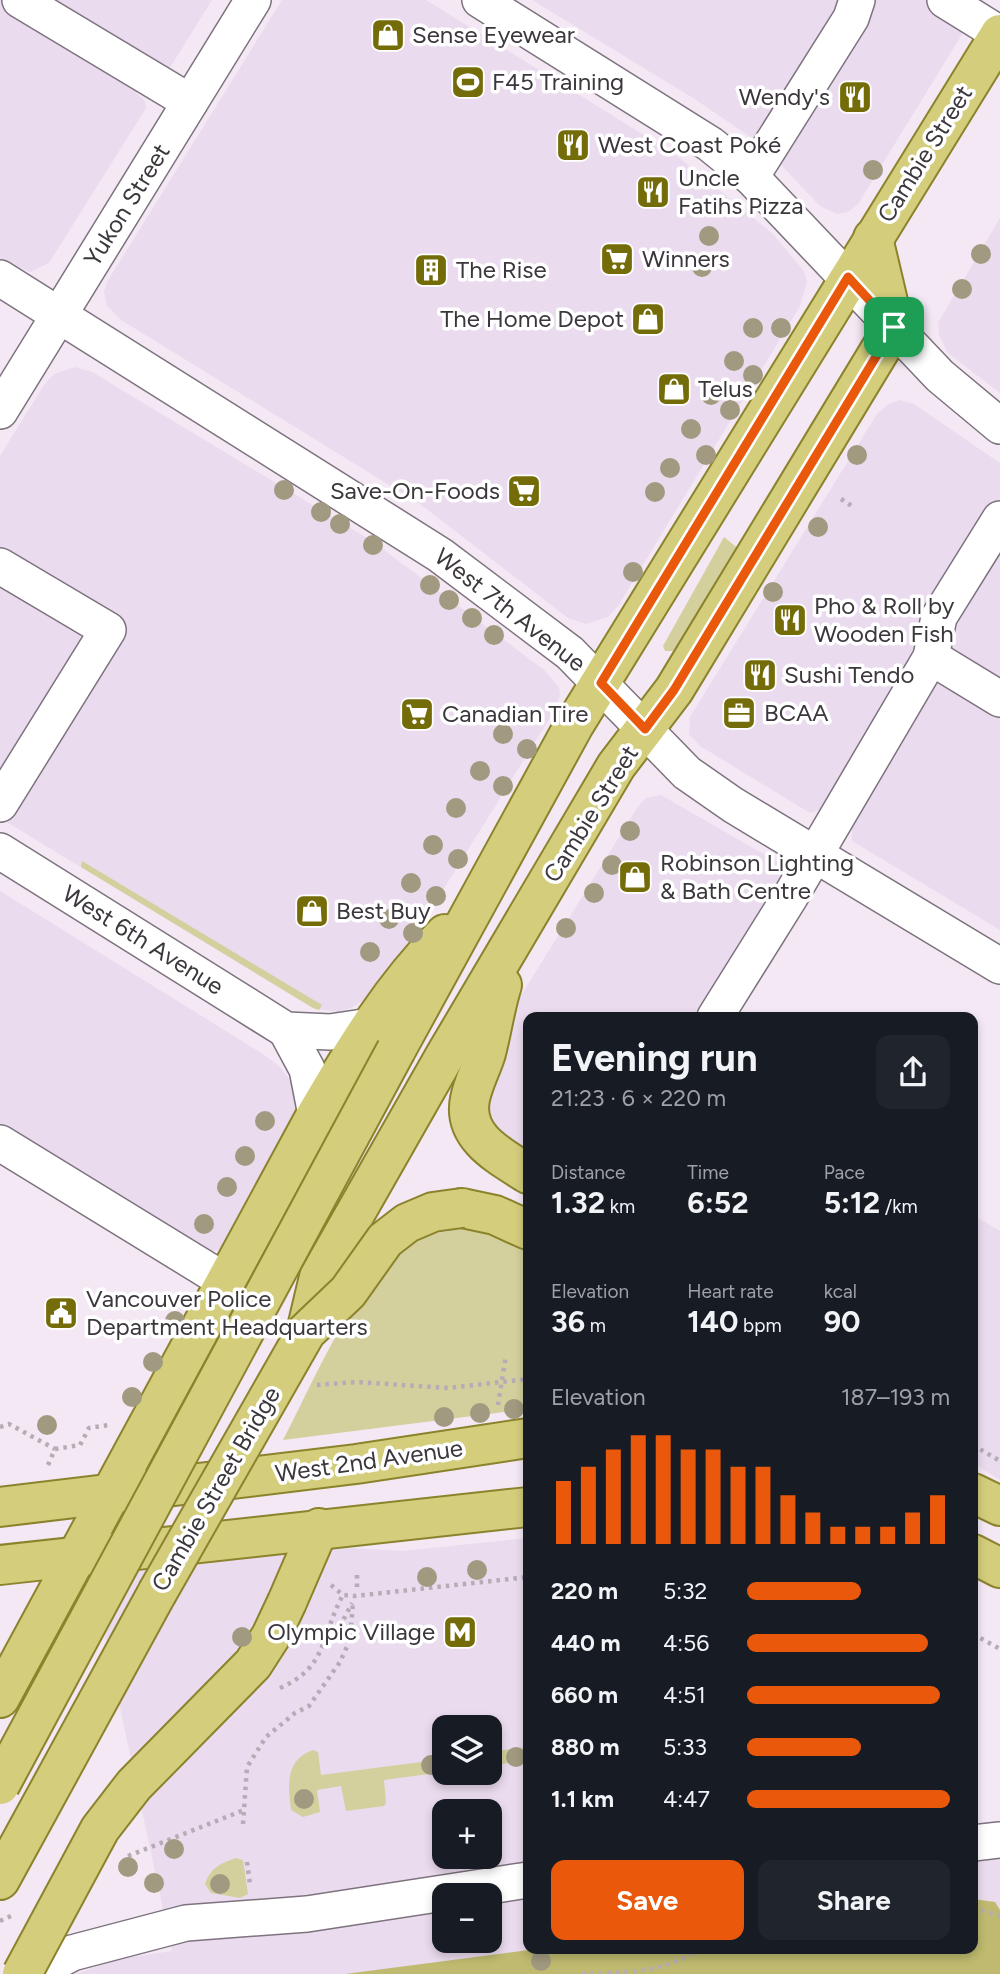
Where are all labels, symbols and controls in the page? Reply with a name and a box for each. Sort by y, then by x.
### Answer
shop icon: Sense Eyewear [369,16,407,54]
place label: Sense Eyewear [412,20,575,49]
sports icon: F45 Training [449,63,487,101]
place label: F45 Training [492,67,624,96]
restaurant icon: Wendy's [836,78,874,116]
street label: Cambie Street [871,80,978,228]
place label: Wendy's [739,82,830,111]
restaurant icon: West Coast Poké [554,126,592,164]
place label: West Coast Poké [598,130,781,159]
street label: Yukon Street [77,138,176,271]
place label: Uncle Fatihs Pizza [678,163,804,220]
restaurant icon: Uncle Fatihs Pizza [634,173,672,211]
supermarket icon: Winners [598,240,636,278]
place label: Winners [642,244,730,273]
building icon: The Rise [412,251,450,289]
place label: The Rise [456,255,547,284]
pin [864,297,924,357]
shop icon: The Home Depot [629,300,667,338]
place label: The Home Depot [440,304,624,333]
icon: arrive [875,308,913,346]
shop icon: Telus [655,370,693,408]
place label: Telus [698,374,753,403]
supermarket icon: Save-On-Foods [505,472,543,510]
place label: Save-On-Foods [330,476,500,505]
street label: West 7th Avenue [429,542,592,678]
place label: Pho & Roll by Wooden Fish [814,591,955,648]
restaurant icon: Pho & Roll by Wooden Fish [771,601,809,639]
restaurant icon: Sushi Tendo [741,656,779,694]
place label: Sushi Tendo [784,660,914,689]
office icon: BCAA [720,694,758,732]
supermarket icon: Canadian Tire [398,695,436,733]
place label: BCAA [764,698,829,727]
place label: Canadian Tire [442,699,588,728]
street label: Cambie Street [537,740,644,888]
place label: Robinson Lighting & Bath Centre [660,848,854,905]
shop icon: Robinson Lighting & Bath Centre [616,858,654,896]
street label: West 6th Avenue [57,878,229,1001]
shop icon: Best Buy [293,892,331,930]
place label: Best Buy [336,896,431,925]
text: Evening run [551,1035,758,1081]
button: share [876,1035,950,1109]
text: 21:23 · 6 × 220 m [551,1084,726,1112]
text: Distance [551,1161,625,1184]
text: Time [687,1161,729,1184]
text: Pace [824,1161,865,1184]
text: 1.32 [551,1184,605,1221]
text: 6:52 [687,1184,749,1221]
text: 5:12 [824,1184,880,1221]
text: km [605,1195,635,1218]
text: /km [880,1195,918,1218]
text: Elevation [551,1280,629,1303]
text: Heart rate [687,1280,774,1303]
text: kcal [824,1280,857,1303]
place label: Vancouver Police Department Headquarters [86,1284,368,1341]
public building icon: Vancouver Police Department Headquarters [42,1294,80,1332]
text: 36 [551,1303,585,1340]
text: 140 [687,1303,738,1340]
text: 90 [824,1303,861,1340]
text: m [585,1314,606,1337]
text: bpm [738,1314,782,1337]
street label: Cambie Street Bridge [145,1381,286,1596]
text: Elevation [551,1383,646,1411]
text: 187–193 m [841,1383,950,1411]
street label: West 2nd Avenue [273,1433,465,1488]
text: 220 m [551,1577,618,1605]
text: 5:32 [663,1577,707,1605]
metro station icon: Olympic Village [441,1613,479,1651]
place label: Olympic Village [267,1617,435,1646]
text: 440 m [551,1629,621,1657]
text: 4:56 [663,1629,709,1657]
text: 660 m [551,1681,618,1709]
text: 4:51 [663,1681,706,1709]
map controls [432,1715,502,1953]
button: layers [432,1715,502,1785]
text: 880 m [551,1733,620,1761]
text: 5:33 [663,1733,707,1761]
text: 1.1 km [551,1785,614,1813]
text: 4:47 [663,1785,710,1813]
button: + [432,1799,502,1869]
button: Save [551,1860,744,1940]
button: Share [758,1860,950,1940]
button: − [432,1883,502,1953]

